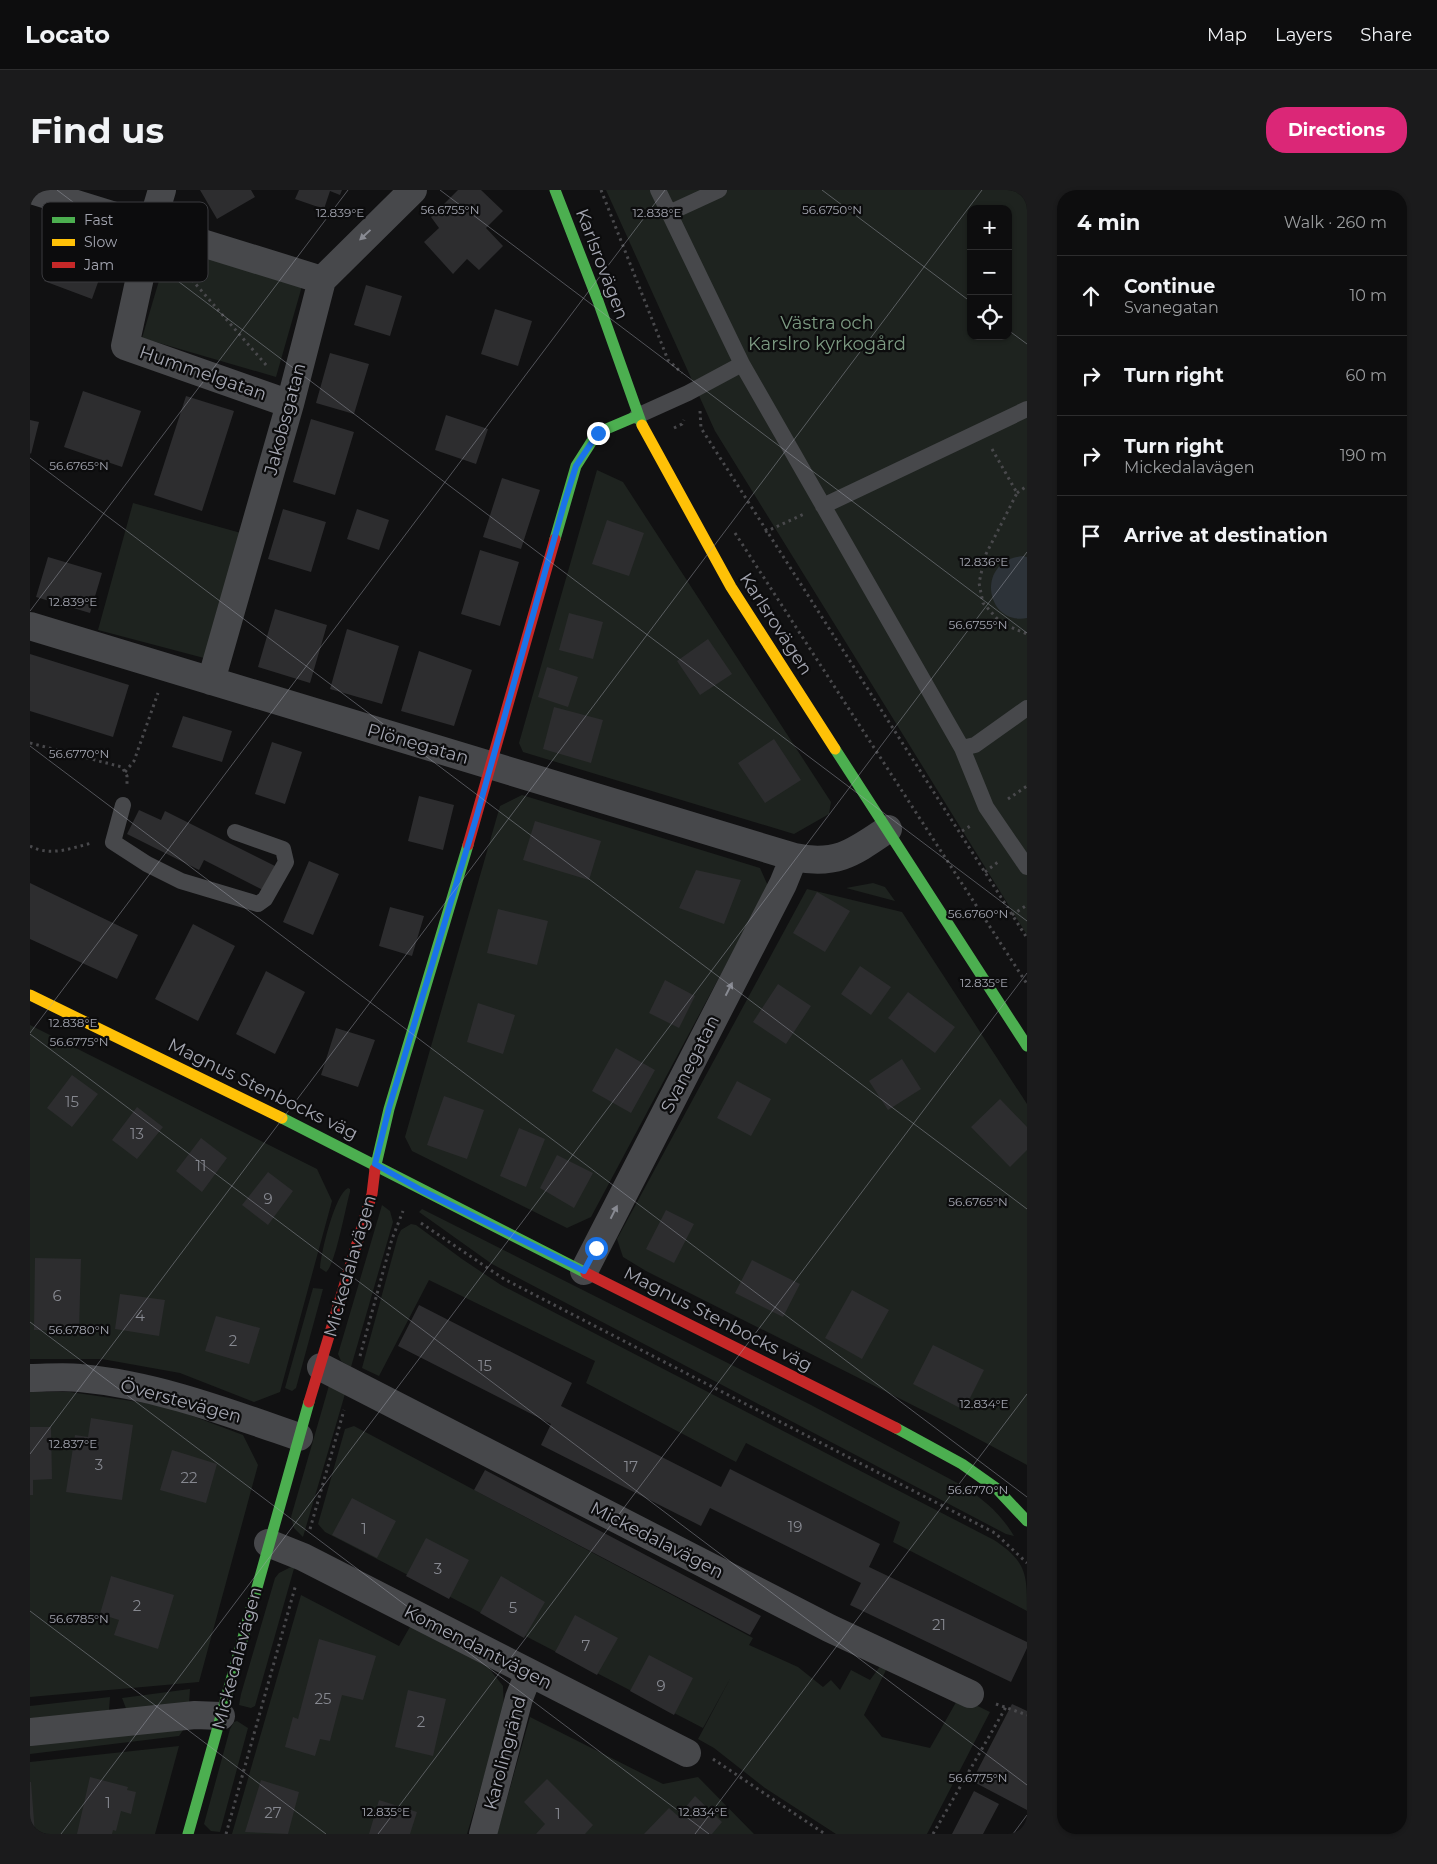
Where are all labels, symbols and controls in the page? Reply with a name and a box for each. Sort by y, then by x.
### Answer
text: Locato [25,20,110,49]
text: Map [1207,24,1247,46]
text: Layers [1275,24,1332,46]
text: Share [1360,24,1412,46]
button: Directions [1266,107,1407,153]
text: Find us [30,109,164,152]
legend [42,202,208,282]
text: 56.6755°N [421,202,479,217]
text: 56.6750°N [802,202,862,217]
text: 12.839°E [316,205,364,220]
street label: Karlsrovägen [571,205,633,323]
text: 12.838°E [632,205,682,220]
map controls [967,205,1012,340]
button: + [967,205,1012,250]
text: 4 min [1077,210,1140,235]
text: Fast [84,211,114,229]
text: Walk · 260 m [1284,213,1387,232]
one-way arrow [360,229,372,241]
text: Slow [84,233,118,251]
button: − [967,250,1012,295]
text: Jam [83,256,114,274]
text: Continue [1124,275,1215,298]
icon: ahead [1077,282,1105,310]
text: 10 m [1349,286,1387,305]
button: locate [967,295,1012,340]
text: Svanegatan [1124,298,1219,317]
park label: Västra och Karslro kyrkogård [748,312,906,355]
street label: Hummelgatan [136,341,270,405]
street label: Jakobsgatan [259,361,311,478]
icon: right [1077,362,1105,390]
text: Turn right [1124,364,1224,387]
text: 60 m [1345,366,1387,385]
route end [587,422,610,445]
text: Turn right [1124,435,1224,458]
icon: right [1077,442,1105,470]
text: 190 m [1340,446,1387,465]
text: 56.6765°N [49,458,109,473]
text: Mickedalavägen [1124,458,1254,477]
icon: arrive [1077,522,1105,550]
text: Arrive at destination [1124,524,1328,547]
text: 12.836°E [960,554,1008,569]
street label: Karlsrovägen [735,569,817,679]
text: 12.839°E [49,594,97,609]
text: 56.6755°N [949,617,1007,632]
street label: Plönegatan [365,719,471,769]
text: 56.6770°N [49,746,109,761]
text: 56.6760°N [948,906,1008,921]
text: 12.835°E [960,975,1008,990]
one-way arrow [725,982,733,997]
street label: Svanegatan [656,1011,724,1117]
text: 12.838°E [48,1015,98,1030]
street label: Magnus Stenbocks väg [164,1033,362,1145]
text: 56.6775°N [49,1034,109,1049]
house number: 15 [65,1092,79,1111]
house number: 13 [130,1124,144,1143]
house number: 11 [196,1156,206,1175]
house number: 9 [263,1189,273,1208]
street label: Mickedalavägen [319,1192,381,1340]
text: 56.6765°N [948,1194,1008,1209]
one-way arrow [610,1205,618,1219]
route start [585,1237,608,1260]
street label: Magnus Stenbocks väg [620,1262,816,1376]
house number: 6 [52,1286,62,1305]
house number: 4 [135,1306,145,1325]
text: 56.6780°N [48,1322,110,1337]
house number: 2 [229,1331,237,1350]
house number: 15 [478,1356,492,1375]
street label: Överstevägen [118,1374,244,1428]
text: 12.834°E [960,1396,1008,1411]
text: 12.837°E [49,1436,97,1451]
house number: 3 [95,1455,103,1474]
house number: 17 [624,1457,638,1476]
house number: 22 [180,1468,198,1487]
text: 56.6770°N [948,1482,1008,1497]
street label: Mickedalavägen [587,1497,727,1583]
house number: 19 [788,1517,802,1536]
house number: 1 [361,1519,367,1538]
house number: 3 [434,1559,442,1578]
street label: Mickedalavägen [207,1584,267,1732]
house number: 2 [133,1596,141,1615]
house number: 5 [509,1598,517,1617]
street label: Komendantvägen [400,1600,556,1694]
text: 56.6785°N [49,1611,109,1626]
house number: 21 [932,1615,946,1634]
house number: 7 [582,1636,591,1655]
house number: 9 [656,1676,666,1695]
house number: 25 [314,1689,332,1708]
street label: Karolingränd [479,1694,531,1812]
house number: 2 [417,1712,425,1731]
text: 56.6775°N [948,1770,1008,1785]
house number: 1 [105,1793,111,1812]
house number: 27 [264,1803,282,1822]
text: 12.835°E [362,1804,410,1819]
house number: 1 [555,1804,561,1823]
text: 12.834°E [679,1804,727,1819]

